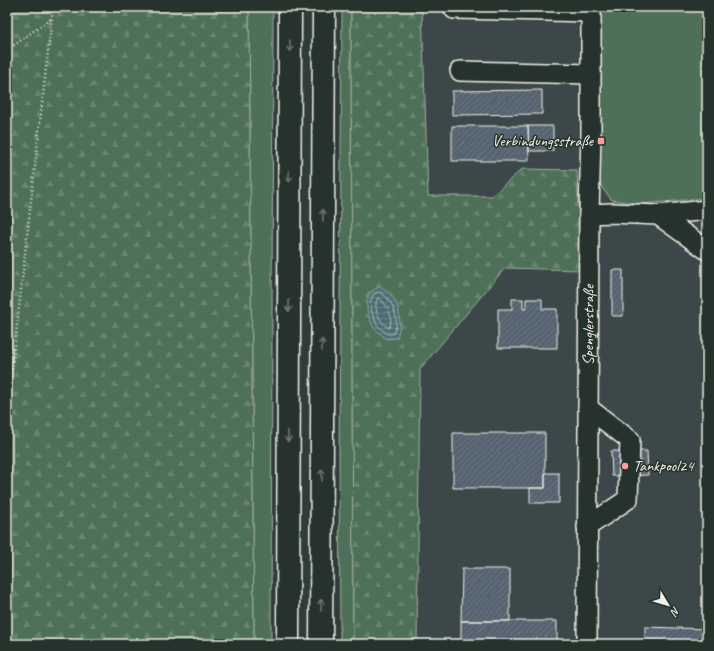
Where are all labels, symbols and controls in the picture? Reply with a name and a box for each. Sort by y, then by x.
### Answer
one-way arrow [286,39,294,52]
place label: Verbindungsstraße [492,131,595,151]
marker: Verbindungsstraße [596,136,606,146]
one-way arrow [285,169,293,182]
one-way arrow [319,209,327,222]
street label: Spenglerstraße [578,283,599,365]
one-way arrow [285,299,293,312]
one-way arrow [318,339,326,352]
one-way arrow [284,429,292,442]
place label: Tankpool24 [633,456,695,476]
marker: Tankpool24 [620,461,630,471]
one-way arrow [318,469,326,482]
north arrow [648,585,688,625]
one-way arrow [317,599,325,612]
text: N [667,604,683,620]

